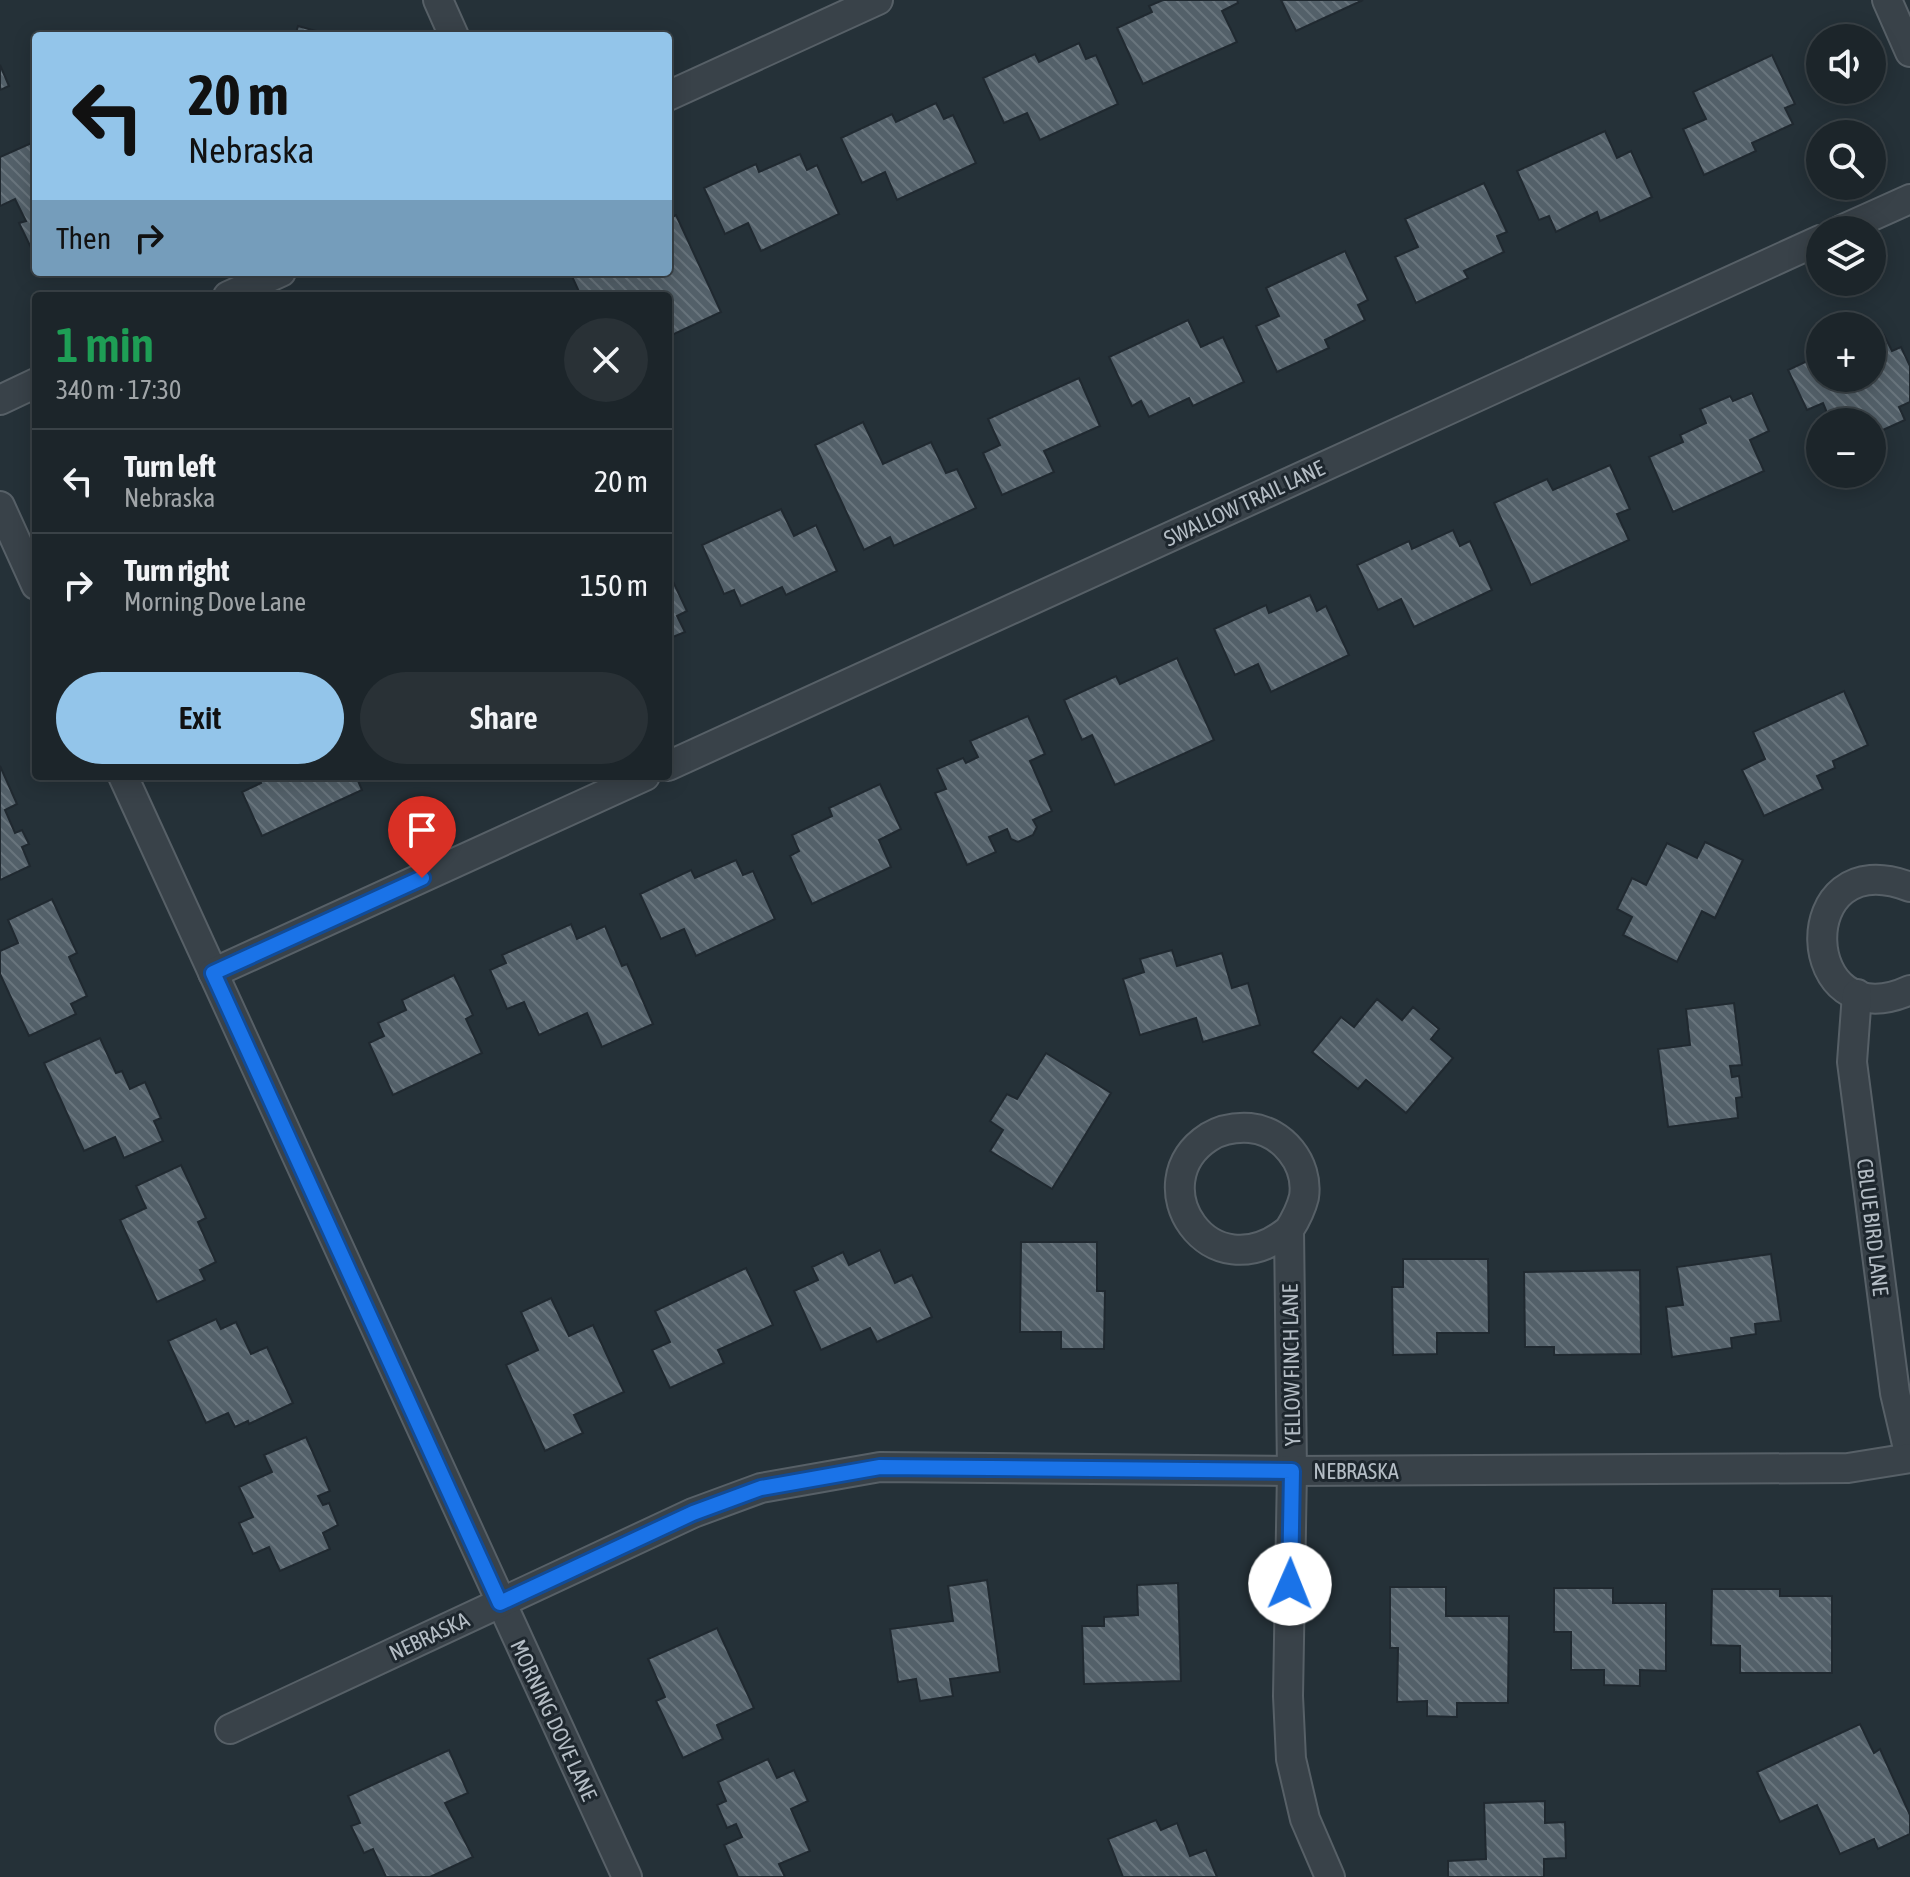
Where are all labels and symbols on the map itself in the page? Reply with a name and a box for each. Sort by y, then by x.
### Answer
street label: SWALLOW TRAIL LANE [1160,454,1329,552]
pin [388,796,456,878]
street label: CBLUE BIRD LANE [1852,1157,1894,1298]
street label: YELLOW FINCH LANE [1277,1283,1305,1446]
street label: NEBRASKA [1313,1458,1399,1484]
position arrow [1248,1542,1332,1626]
street label: NEBRASKA [385,1606,473,1666]
street label: MORNING DOVE LANE [505,1635,603,1805]

